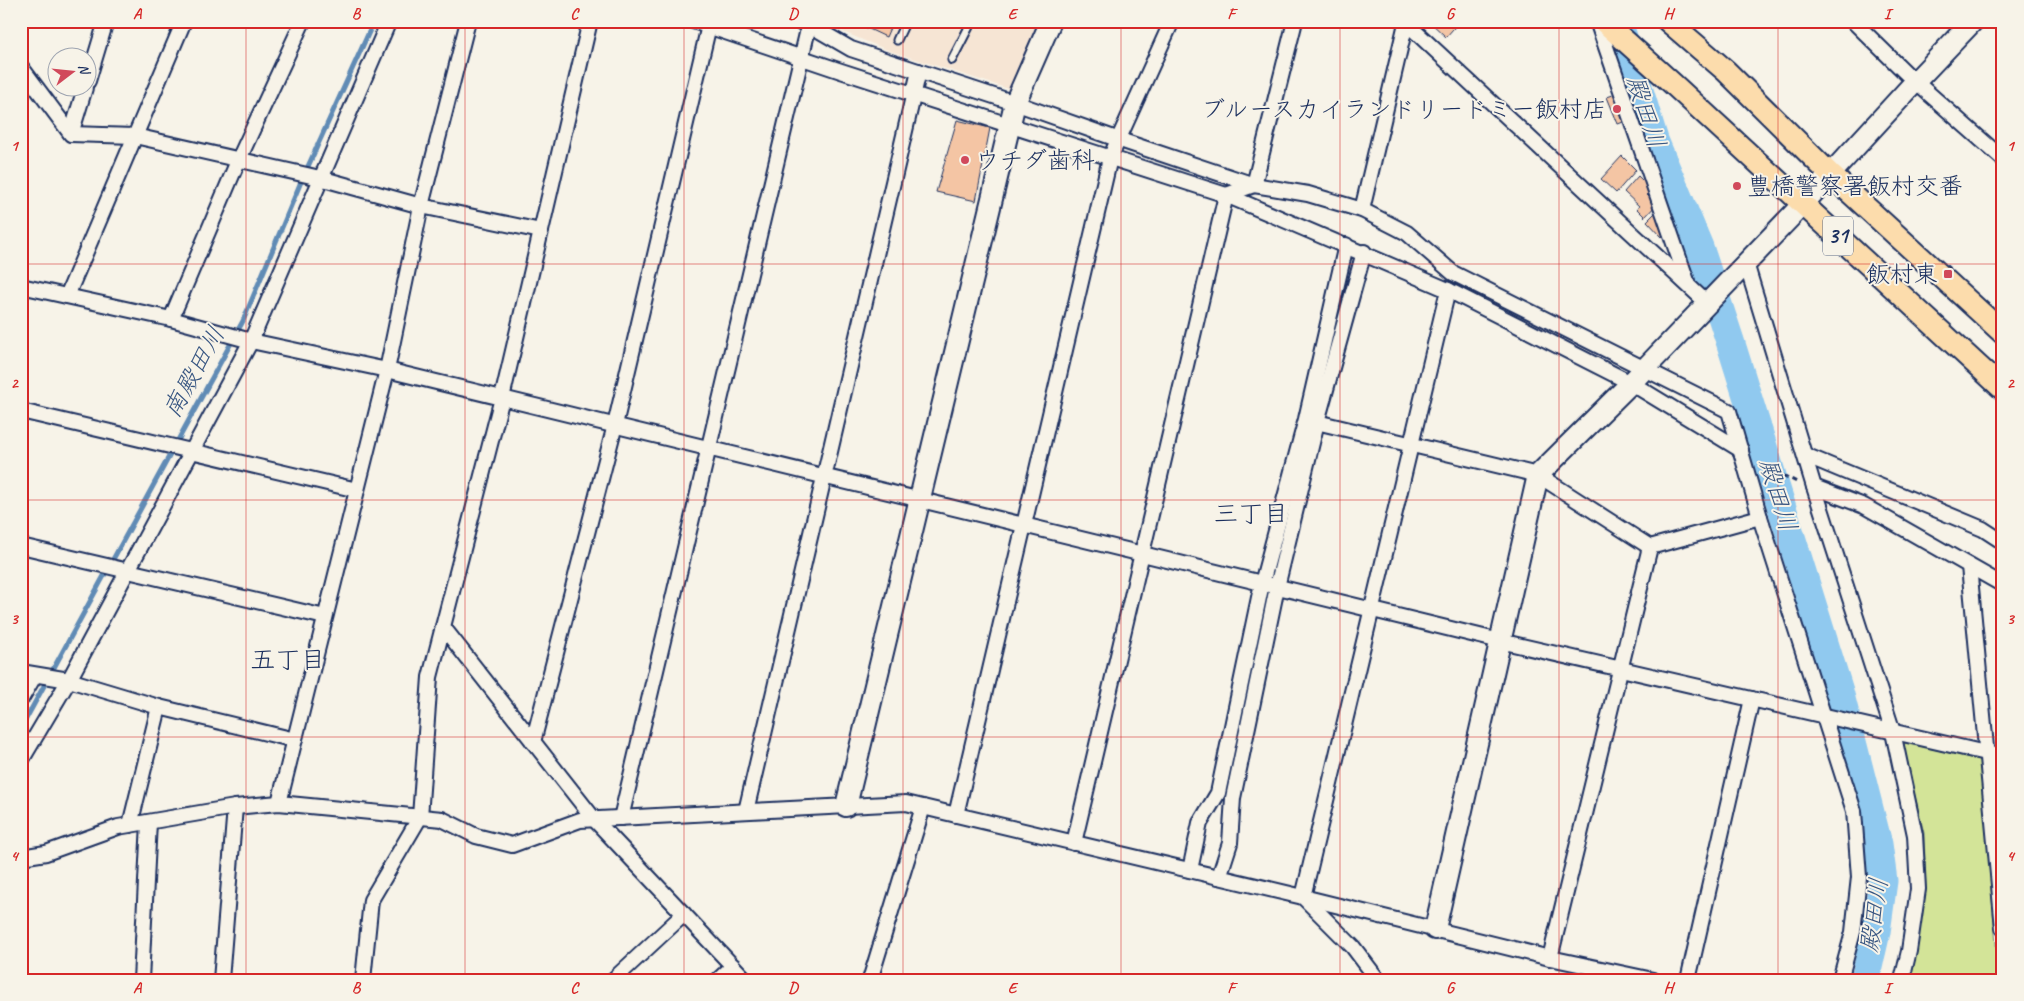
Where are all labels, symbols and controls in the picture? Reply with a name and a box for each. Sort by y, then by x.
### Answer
text: A [133,4,143,24]
text: B [352,4,362,24]
text: C [570,4,580,24]
text: D [788,4,799,24]
text: E [1008,4,1019,24]
text: F [1227,4,1238,24]
text: G [1446,4,1456,24]
text: H [1663,4,1675,24]
text: I [1884,4,1894,24]
north arrow [48,48,98,98]
text: N [75,62,94,77]
water label: 殿田川 [1619,71,1673,153]
place label: ブルースカイランドリードミー飯村店 [1201,94,1607,124]
marker: ブルースカイランドリードミー飯村店 [1611,103,1623,115]
text: 1 [10,136,19,156]
text: 1 [2006,136,2015,156]
place label: ウチダ歯科 [975,145,1095,175]
marker: ウチダ歯科 [959,154,971,166]
place label: 豊橋警察署飯村交番 [1747,171,1963,201]
marker: 豊橋警察署飯村交番 [1731,180,1743,192]
road number: 31 [1823,217,1853,256]
place label: 飯村東 [1866,259,1938,289]
marker: 飯村東 [1942,268,1954,280]
water label: 南殿田川 [156,321,232,423]
text: 2 [10,373,19,393]
text: 2 [2006,373,2015,393]
water label: 殿田川 [1752,454,1804,536]
district label: 三丁目 [1213,498,1289,530]
text: 3 [10,609,19,629]
text: 3 [2006,609,2015,629]
district label: 五丁目 [250,644,326,676]
text: 4 [10,846,19,866]
text: 4 [2006,846,2015,866]
water label: 殿田川 [1853,876,1895,954]
text: A [133,978,143,998]
text: B [352,978,362,998]
text: C [570,978,580,998]
text: D [788,978,799,998]
text: E [1008,978,1019,998]
text: F [1227,978,1238,998]
text: G [1446,978,1456,998]
text: H [1663,978,1675,998]
text: I [1884,978,1894,998]

